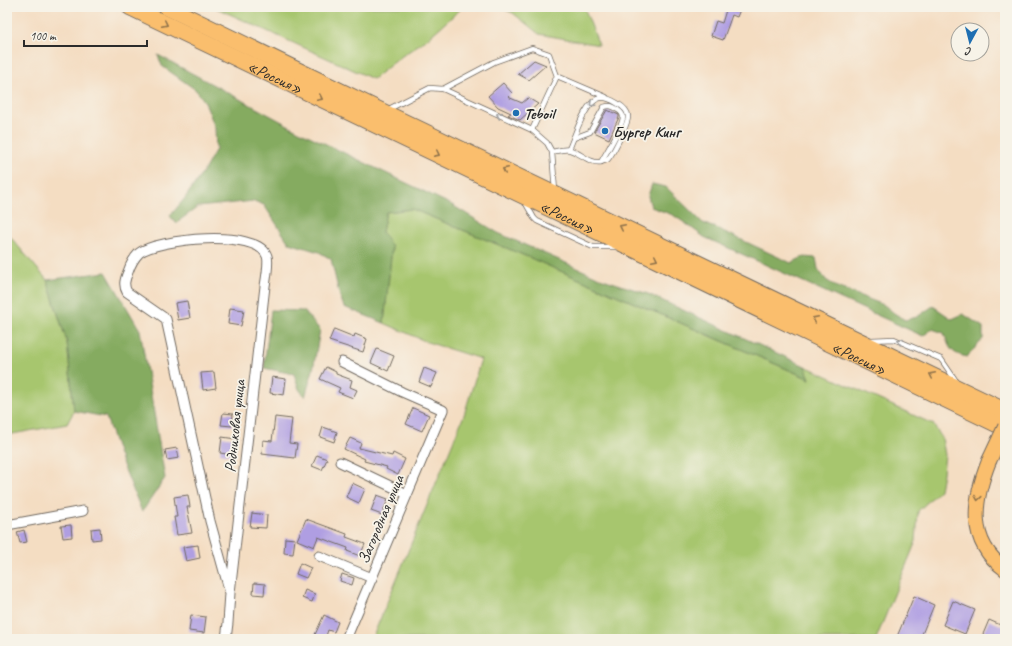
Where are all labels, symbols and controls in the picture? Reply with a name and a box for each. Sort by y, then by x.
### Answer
one-way arrow [161,19,168,27]
scale bar [24,22,147,48]
north arrow [950,22,990,62]
text: 100 m [30,28,57,44]
text: С [964,44,972,59]
street label: «Россия» [244,56,305,99]
one-way arrow [316,93,323,101]
one-way arrow [589,99,597,107]
place label: Teboil [524,104,557,124]
marker: Teboil [511,108,521,118]
one-way arrow [496,112,504,120]
place label: Бургер Кинг [613,122,683,142]
marker: Бургер Кинг [600,126,610,136]
one-way arrow [433,149,441,157]
one-way arrow [501,167,509,175]
street label: «Россия» [536,196,597,239]
one-way arrow [619,224,626,231]
one-way arrow [651,255,659,262]
one-way arrow [811,316,819,324]
street label: «Россия» [828,337,889,380]
one-way arrow [896,338,903,346]
one-way arrow [929,373,936,380]
street label: Родниковая улица [220,377,250,473]
street label: Загородная улица [353,471,409,567]
one-way arrow [974,495,982,501]

